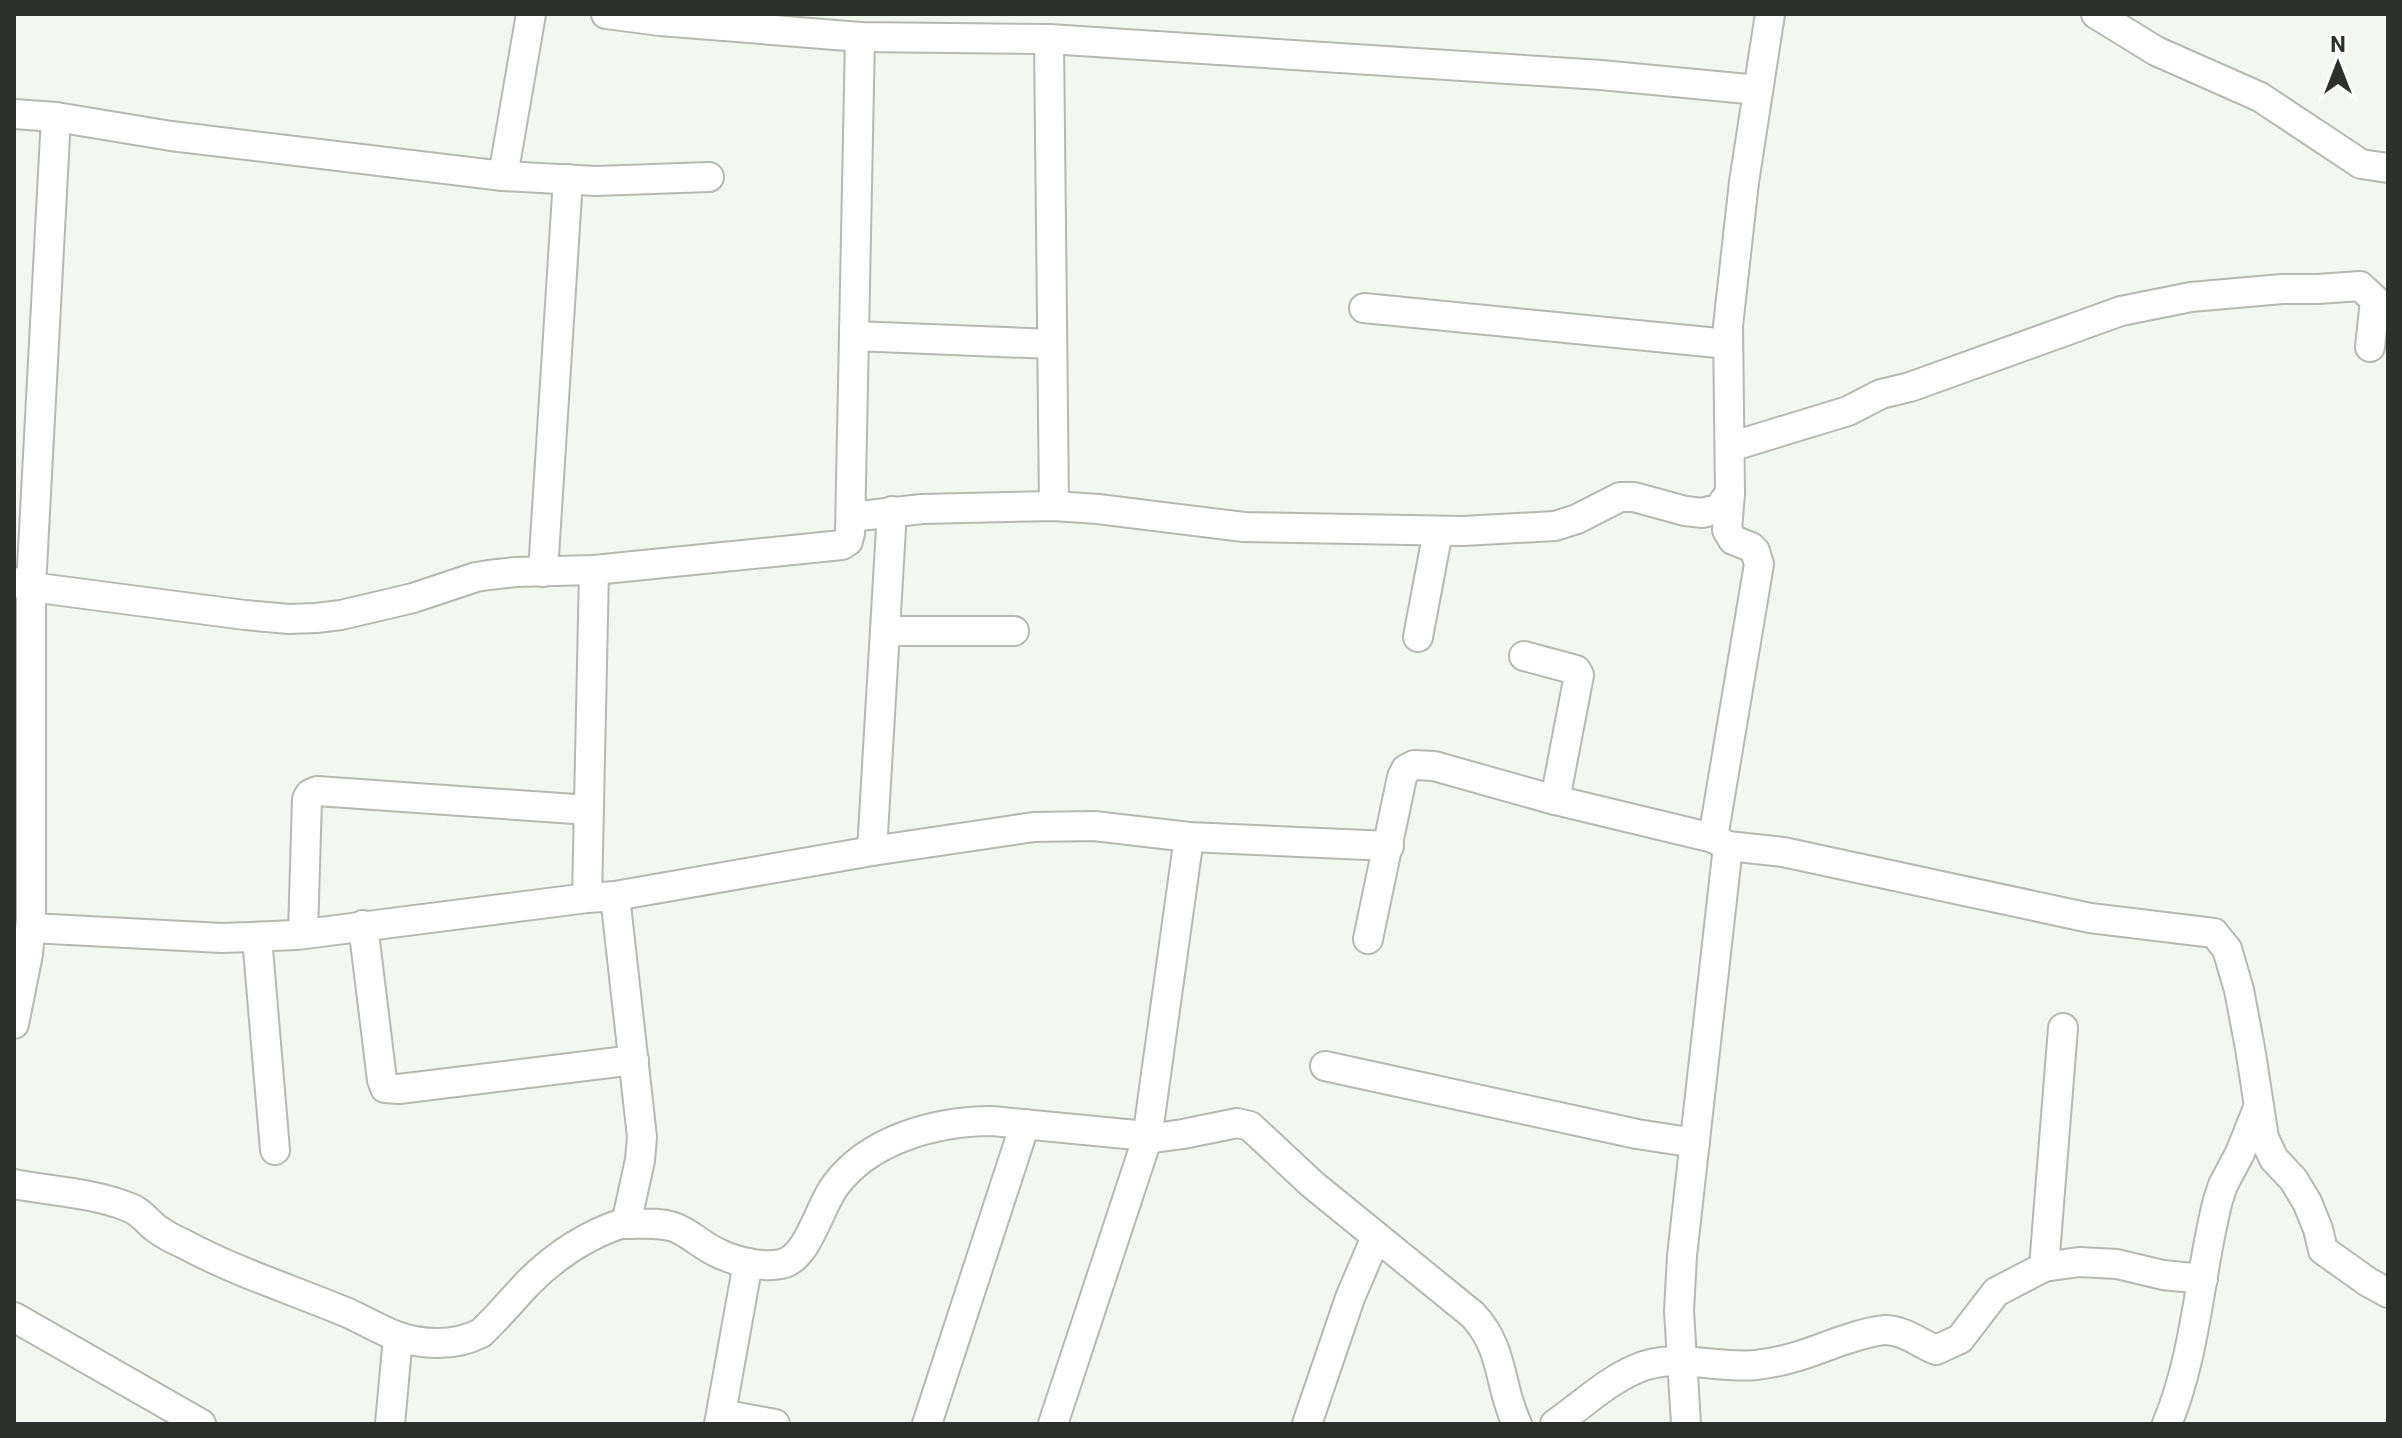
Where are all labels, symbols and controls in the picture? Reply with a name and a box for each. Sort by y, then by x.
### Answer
north arrow [2298,24,2378,104]
text: N [2330,32,2346,57]

